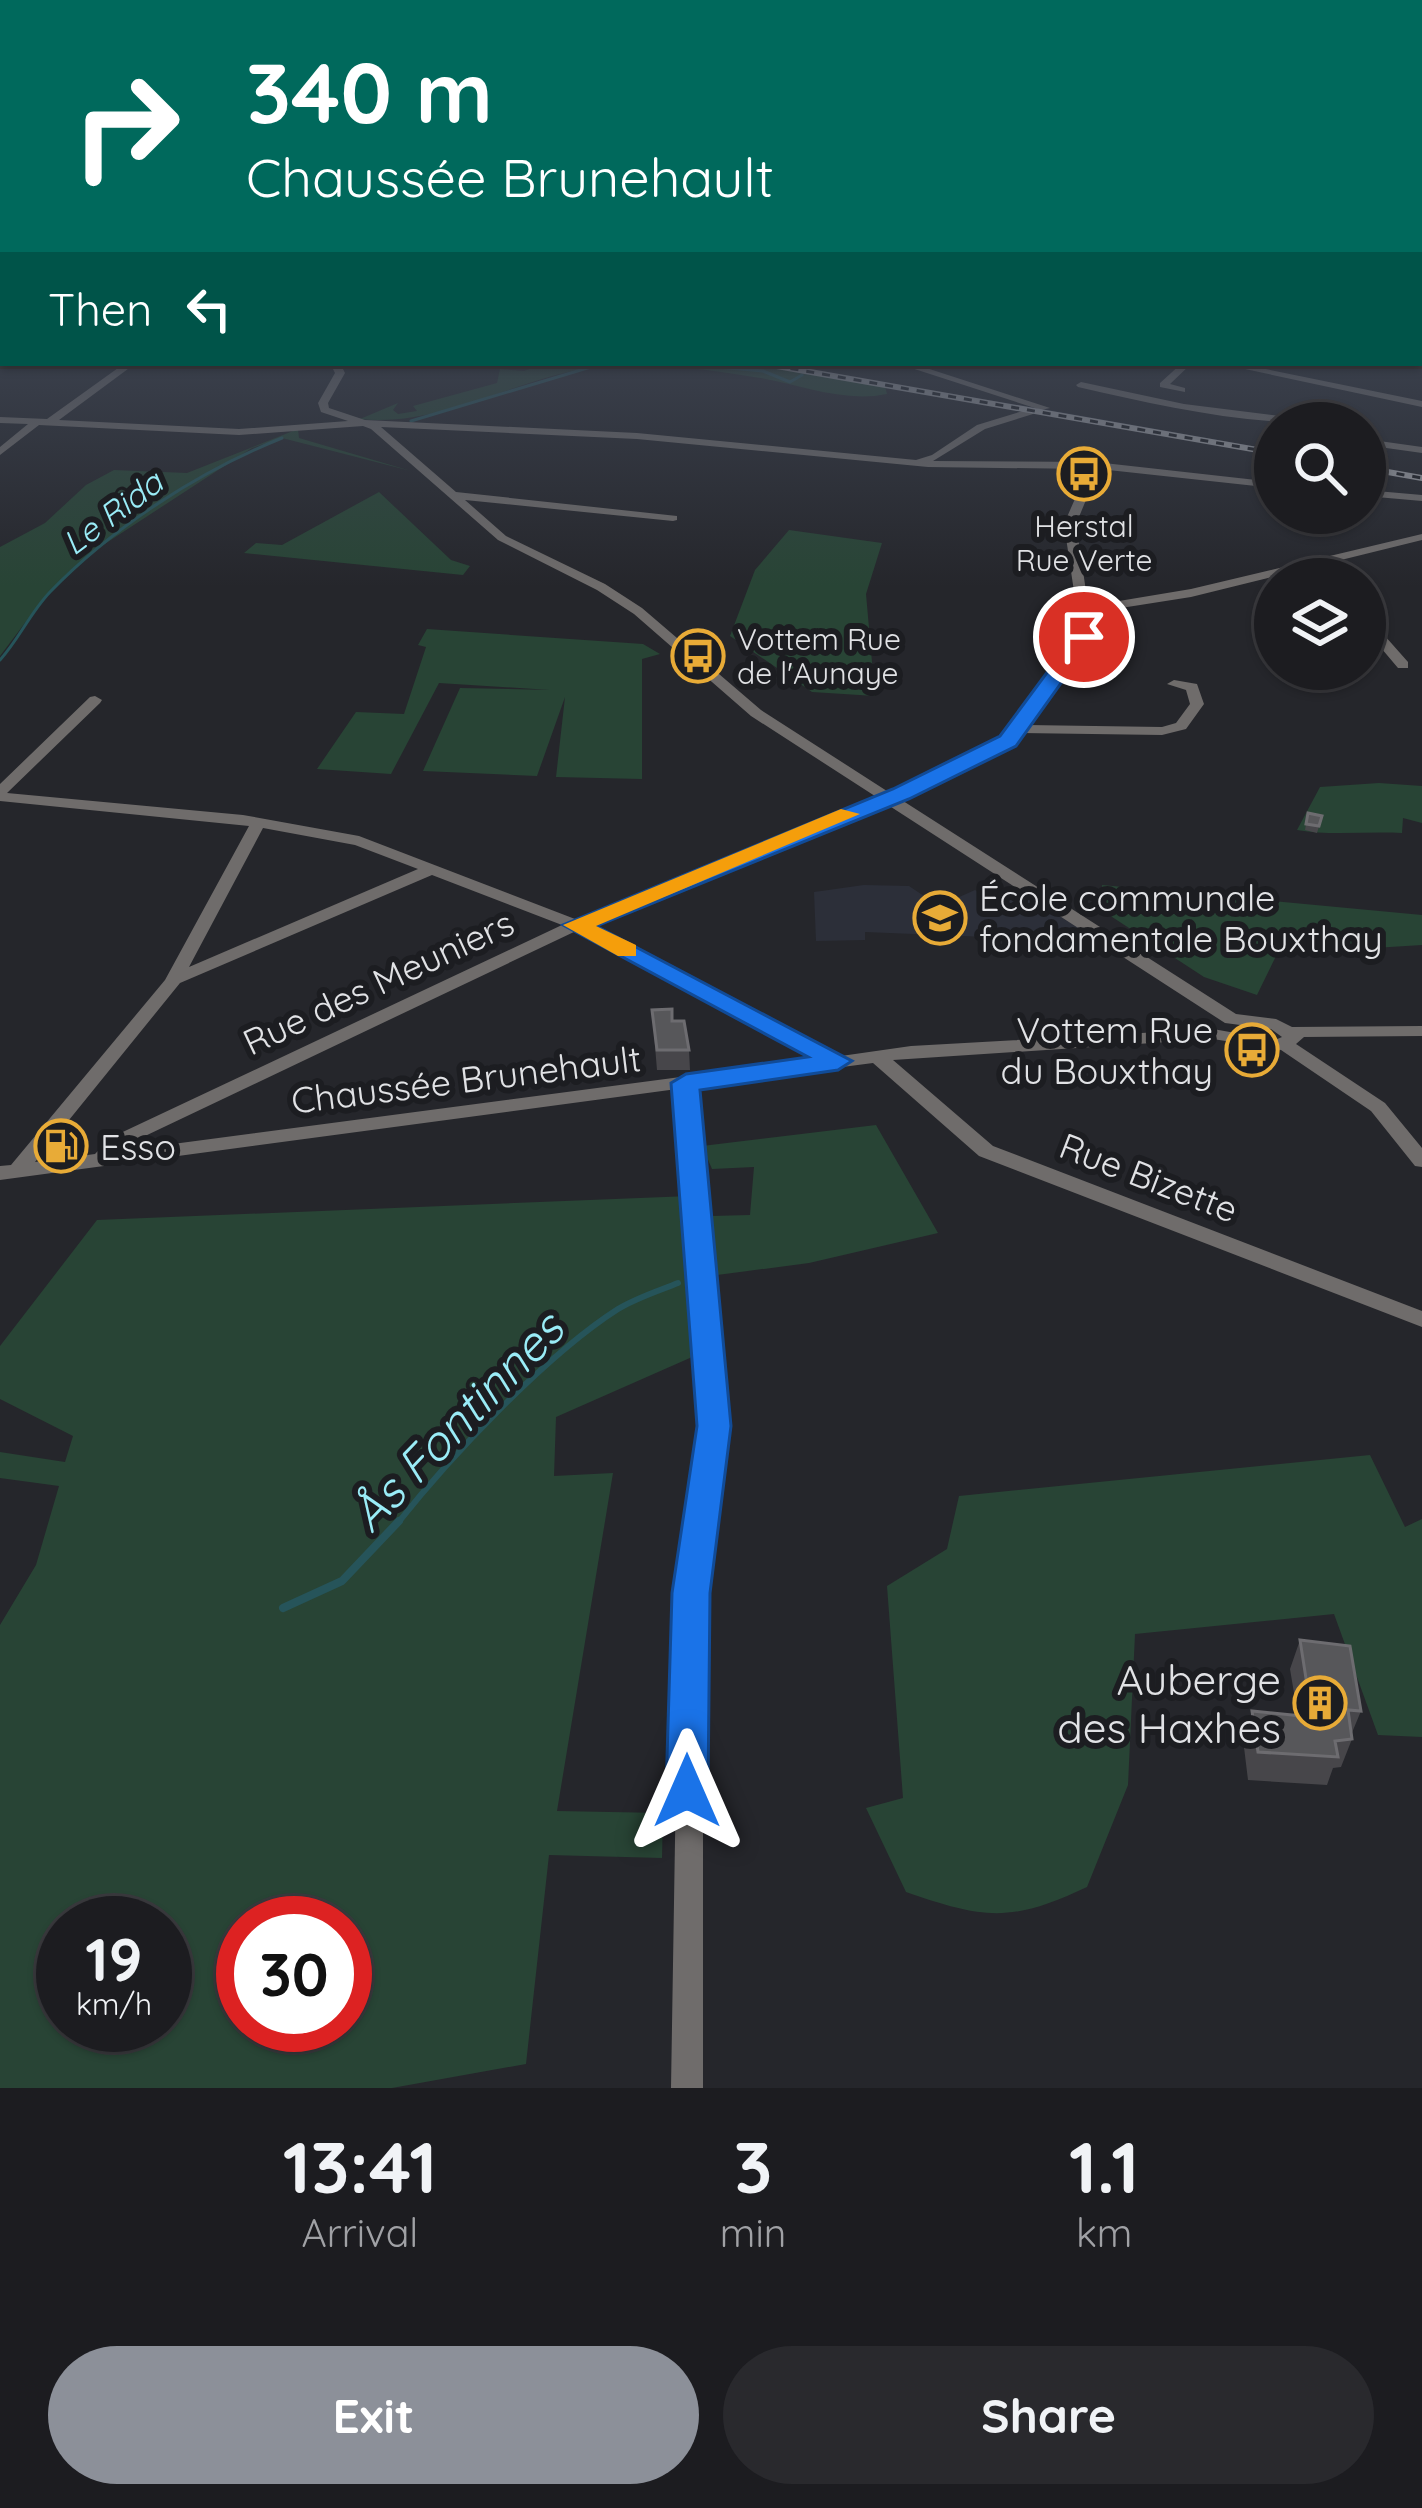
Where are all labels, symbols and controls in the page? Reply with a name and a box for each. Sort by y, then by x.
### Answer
text: 340 m [246,39,493,144]
icon: right [48,48,204,204]
text: Chaussée Brunehault [246,143,774,211]
icon: left [176,276,242,342]
text: Then [48,281,152,337]
map controls [1254,402,1386,690]
button: search [1254,402,1386,534]
bus stop icon: Herstal Rue Verte [1056,446,1112,502]
water label: Le Rida [54,460,172,563]
place label: Herstal Rue Verte [1016,507,1152,579]
button: layers [1254,558,1386,690]
pin [1033,586,1135,688]
icon: arrive [1051,604,1117,670]
place label: Vottem Rue de l'Aunaye [737,620,901,692]
bus stop icon: Vottem Rue de l'Aunaye [670,628,726,684]
place label: École communale fondamentale Bouxthay [979,875,1383,961]
school or university icon: École communale fondamentale Bouxthay [912,890,968,946]
street label: Rue des Meuniers [235,900,521,1064]
place label: Vottem Rue du Bouxthay [1001,1007,1213,1093]
bus stop icon: Vottem Rue du Bouxthay [1224,1022,1280,1078]
street label: Chaussée Brunehault [289,1035,643,1123]
fuel station icon: Esso [33,1118,89,1174]
street label: Rue Bizette [1053,1122,1245,1232]
place label: Esso [100,1124,176,1169]
water label: Ås Fontinnes [337,1296,578,1543]
place label: Auberge des Haxhes [1057,1653,1281,1754]
building icon: Auberge des Haxhes [1292,1675,1348,1731]
position arrow [624,1728,750,1854]
speed limit sign: 30 [216,1896,372,2052]
text: 19 [85,1921,143,1996]
text: km/h [76,1985,152,2023]
text: 13:41 [283,2121,437,2211]
text: 3 [734,2121,772,2211]
text: 1.1 [1069,2121,1139,2211]
text: Arrival [302,2208,418,2257]
text: min [720,2208,786,2257]
text: km [1076,2208,1132,2257]
button: Exit [48,2346,699,2484]
button: Share [723,2346,1374,2484]

